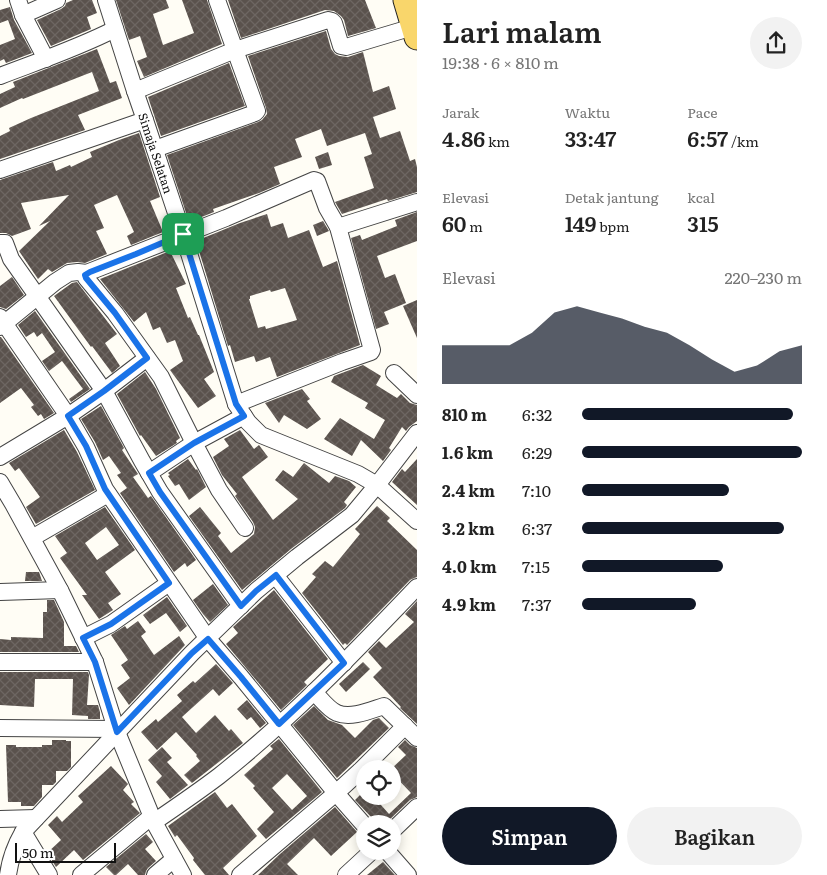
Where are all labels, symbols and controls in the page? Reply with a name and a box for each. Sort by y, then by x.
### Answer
text: Lari malam [442,10,602,52]
button: share [750,17,802,69]
text: 19:38 · 6 × 810 m [442,50,559,74]
text: Jarak [442,102,479,122]
text: Waktu [565,102,610,122]
text: Pace [687,102,717,122]
street label: Simaja Selatan [134,110,178,196]
text: 4.86 [442,122,485,153]
text: 33:47 [565,122,616,153]
text: 6:57 [687,122,728,153]
text: km [485,131,510,151]
text: /km [728,131,759,151]
text: Elevasi [442,187,489,207]
text: Detak jantung [565,187,659,207]
text: kcal [687,187,715,207]
text: 60 [442,207,466,238]
text: 149 [565,207,596,238]
text: 315 [687,207,719,238]
pin [162,213,204,255]
text: m [466,216,483,236]
text: bpm [596,216,630,236]
icon: arrive [169,220,197,248]
text: Elevasi [442,265,496,289]
text: 220–230 m [724,265,802,289]
text: 810 m [442,402,487,426]
text: 6:32 [522,402,552,426]
text: 1.6 km [442,440,493,464]
text: 6:29 [522,440,552,464]
text: 2.4 km [442,478,495,502]
text: 7:10 [522,478,551,502]
text: 3.2 km [442,516,495,540]
text: 6:37 [522,516,552,540]
text: 4.0 km [442,554,497,578]
text: 7:15 [522,554,550,578]
text: 4.9 km [442,592,496,616]
text: 7:37 [522,592,551,616]
map controls [356,760,401,860]
button: locate [356,760,401,805]
button: Simpan [442,807,617,865]
button: Bagikan [627,807,802,865]
button: layers [356,815,401,860]
scale bar [15,840,116,863]
text: 50 m [22,842,54,862]

